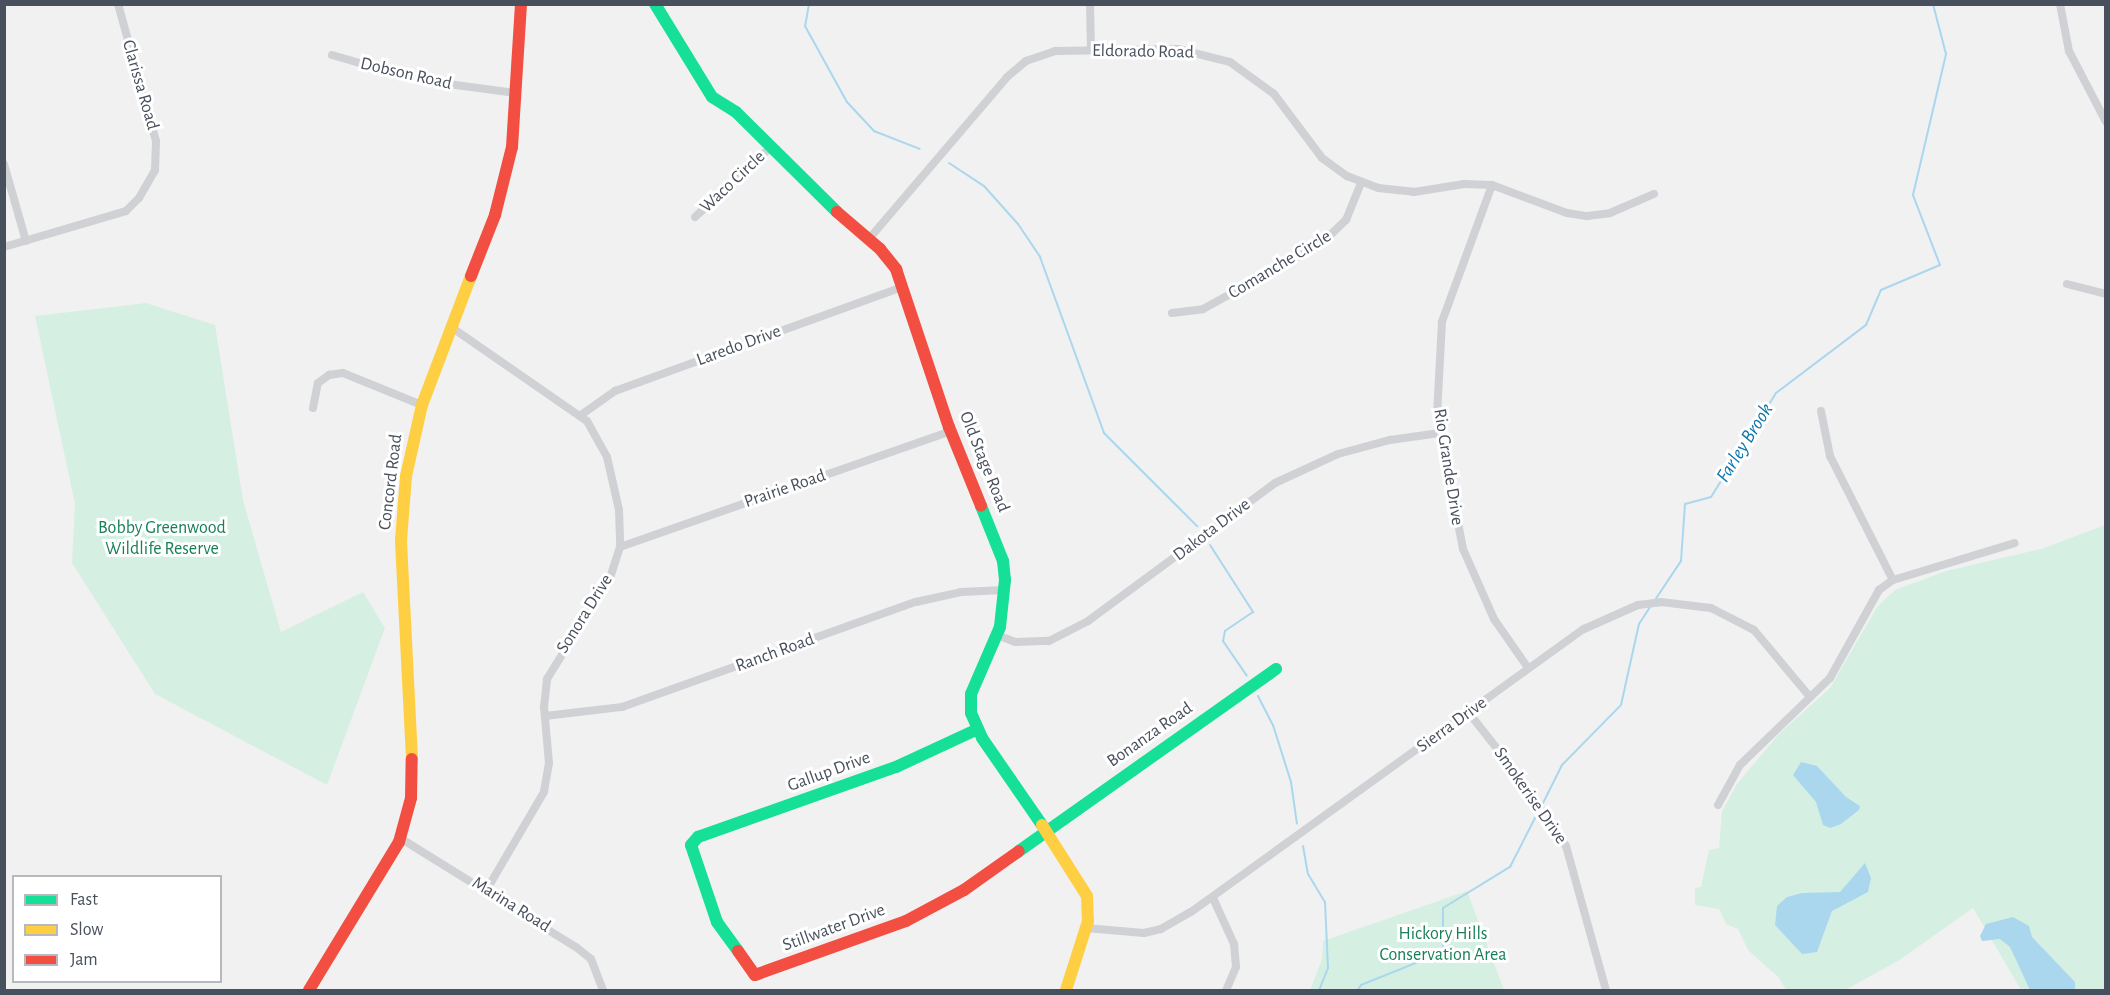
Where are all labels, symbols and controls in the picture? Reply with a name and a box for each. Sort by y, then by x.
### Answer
street label: Clarissa Road [117,38,163,132]
street label: Eldorado Road [1092,40,1194,64]
street label: Dobson Road [358,53,454,95]
street label: Waco Circle [696,146,770,218]
street label: Comanche Circle [1225,226,1335,304]
street label: Laredo Drive [694,321,784,371]
water label: Farley Brook [1711,399,1779,487]
street label: Rio Grande Drive [1428,407,1468,527]
street label: Old Stage Road [954,409,1014,515]
street label: Concord Road [374,433,408,531]
street label: Prairie Road [741,465,829,513]
street label: Dakota Drive [1169,494,1255,566]
park label: Bobby Greenwood Wildlife Reserve [98,518,226,560]
street label: Sonora Drive [552,570,618,658]
street label: Ranch Road [733,629,817,677]
street label: Sierra Drive [1413,692,1491,758]
street label: Bonanza Road [1103,698,1197,772]
street label: Smokerise Drive [1489,743,1571,849]
street label: Gallup Drive [785,747,873,797]
street label: Marina Road [468,872,554,938]
legend [12,875,222,983]
text: Fast [70,891,98,909]
street label: Stillwater Drive [780,899,888,957]
text: Slow [70,921,103,939]
park label: Hickory Hills Conservation Area [1379,924,1507,966]
text: Jam [70,951,98,969]

